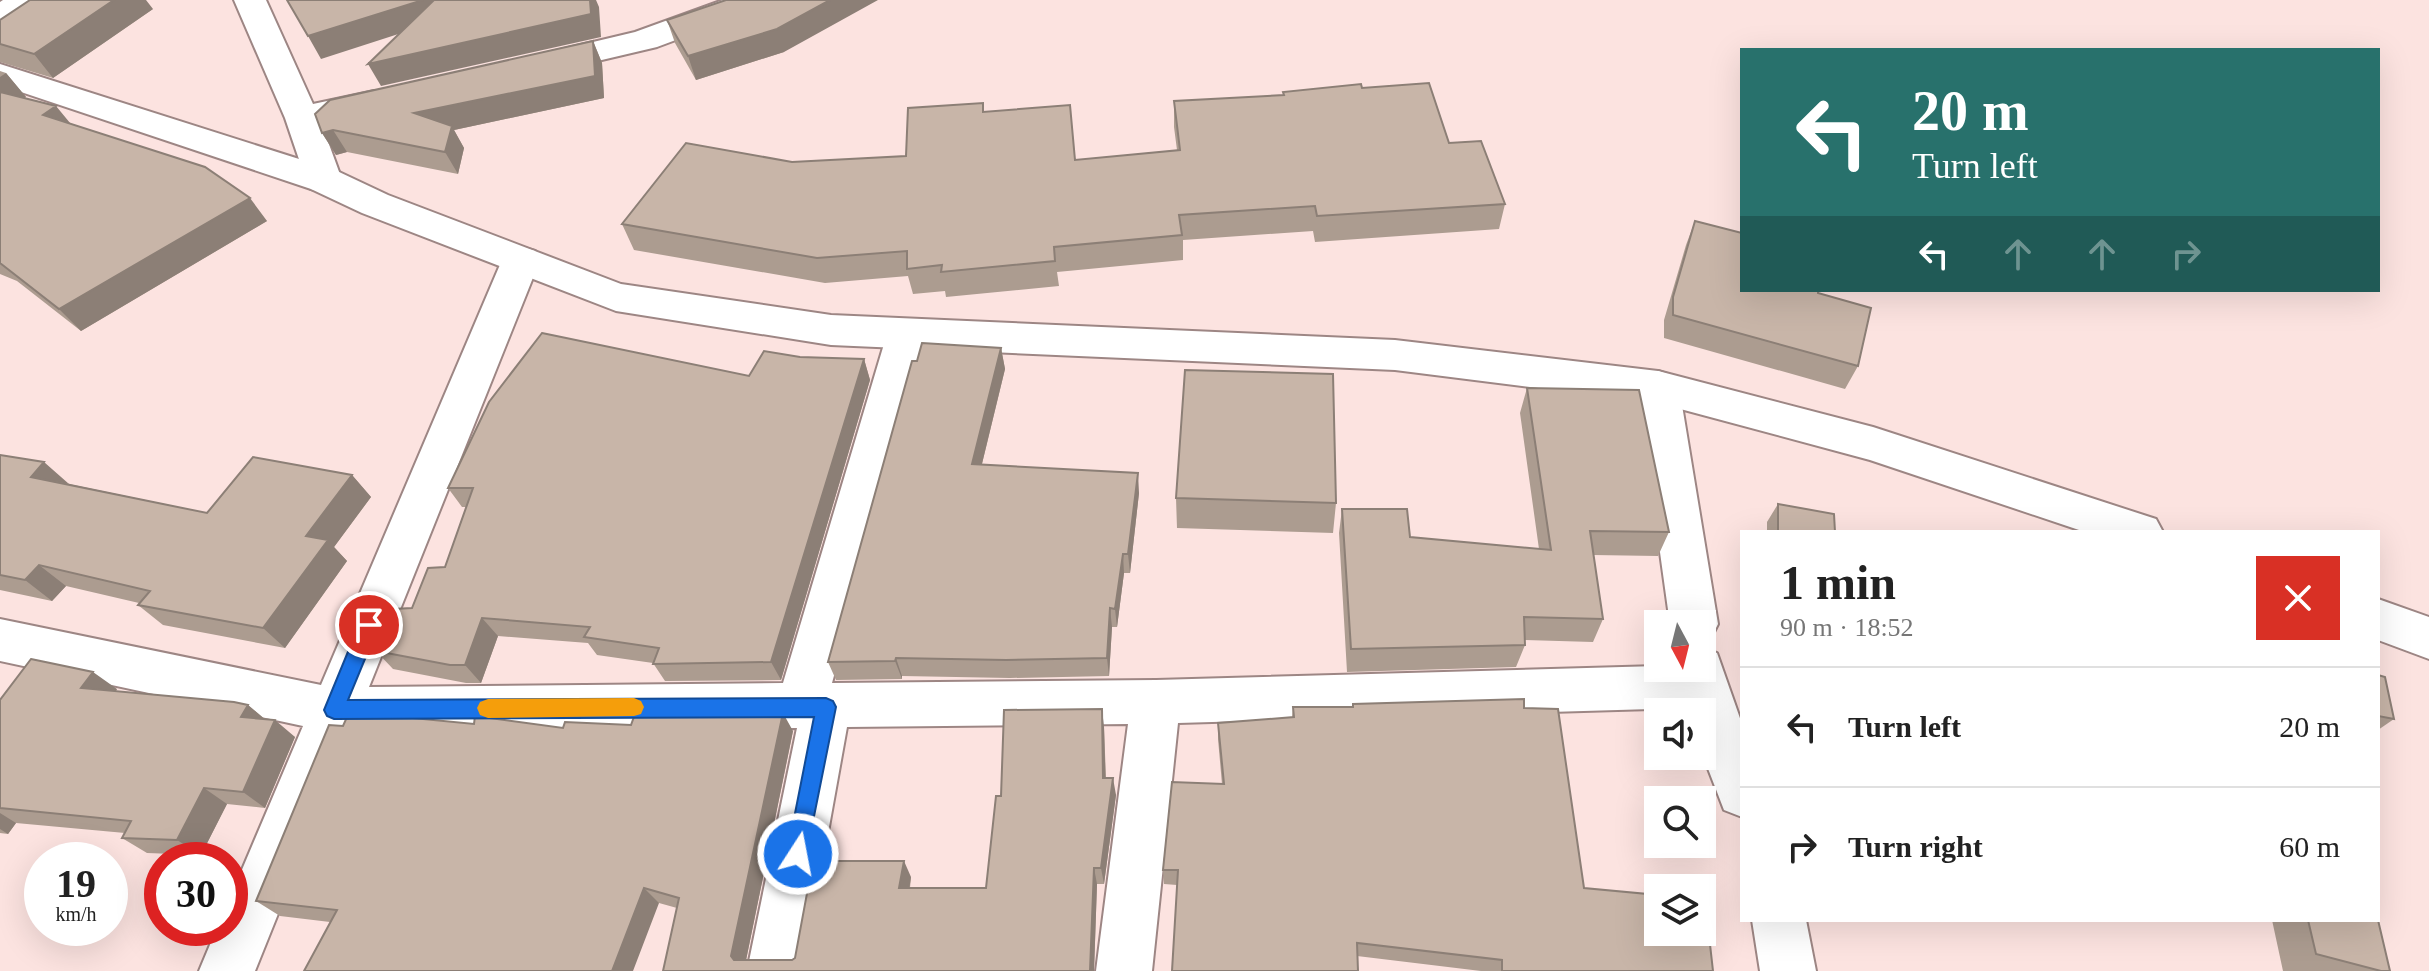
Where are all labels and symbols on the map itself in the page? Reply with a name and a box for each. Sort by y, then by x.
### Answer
pin [335,591,403,659]
north arrow [1644,610,1716,682]
position arrow [756,812,840,896]
speed limit sign: 30 [144,842,248,946]

